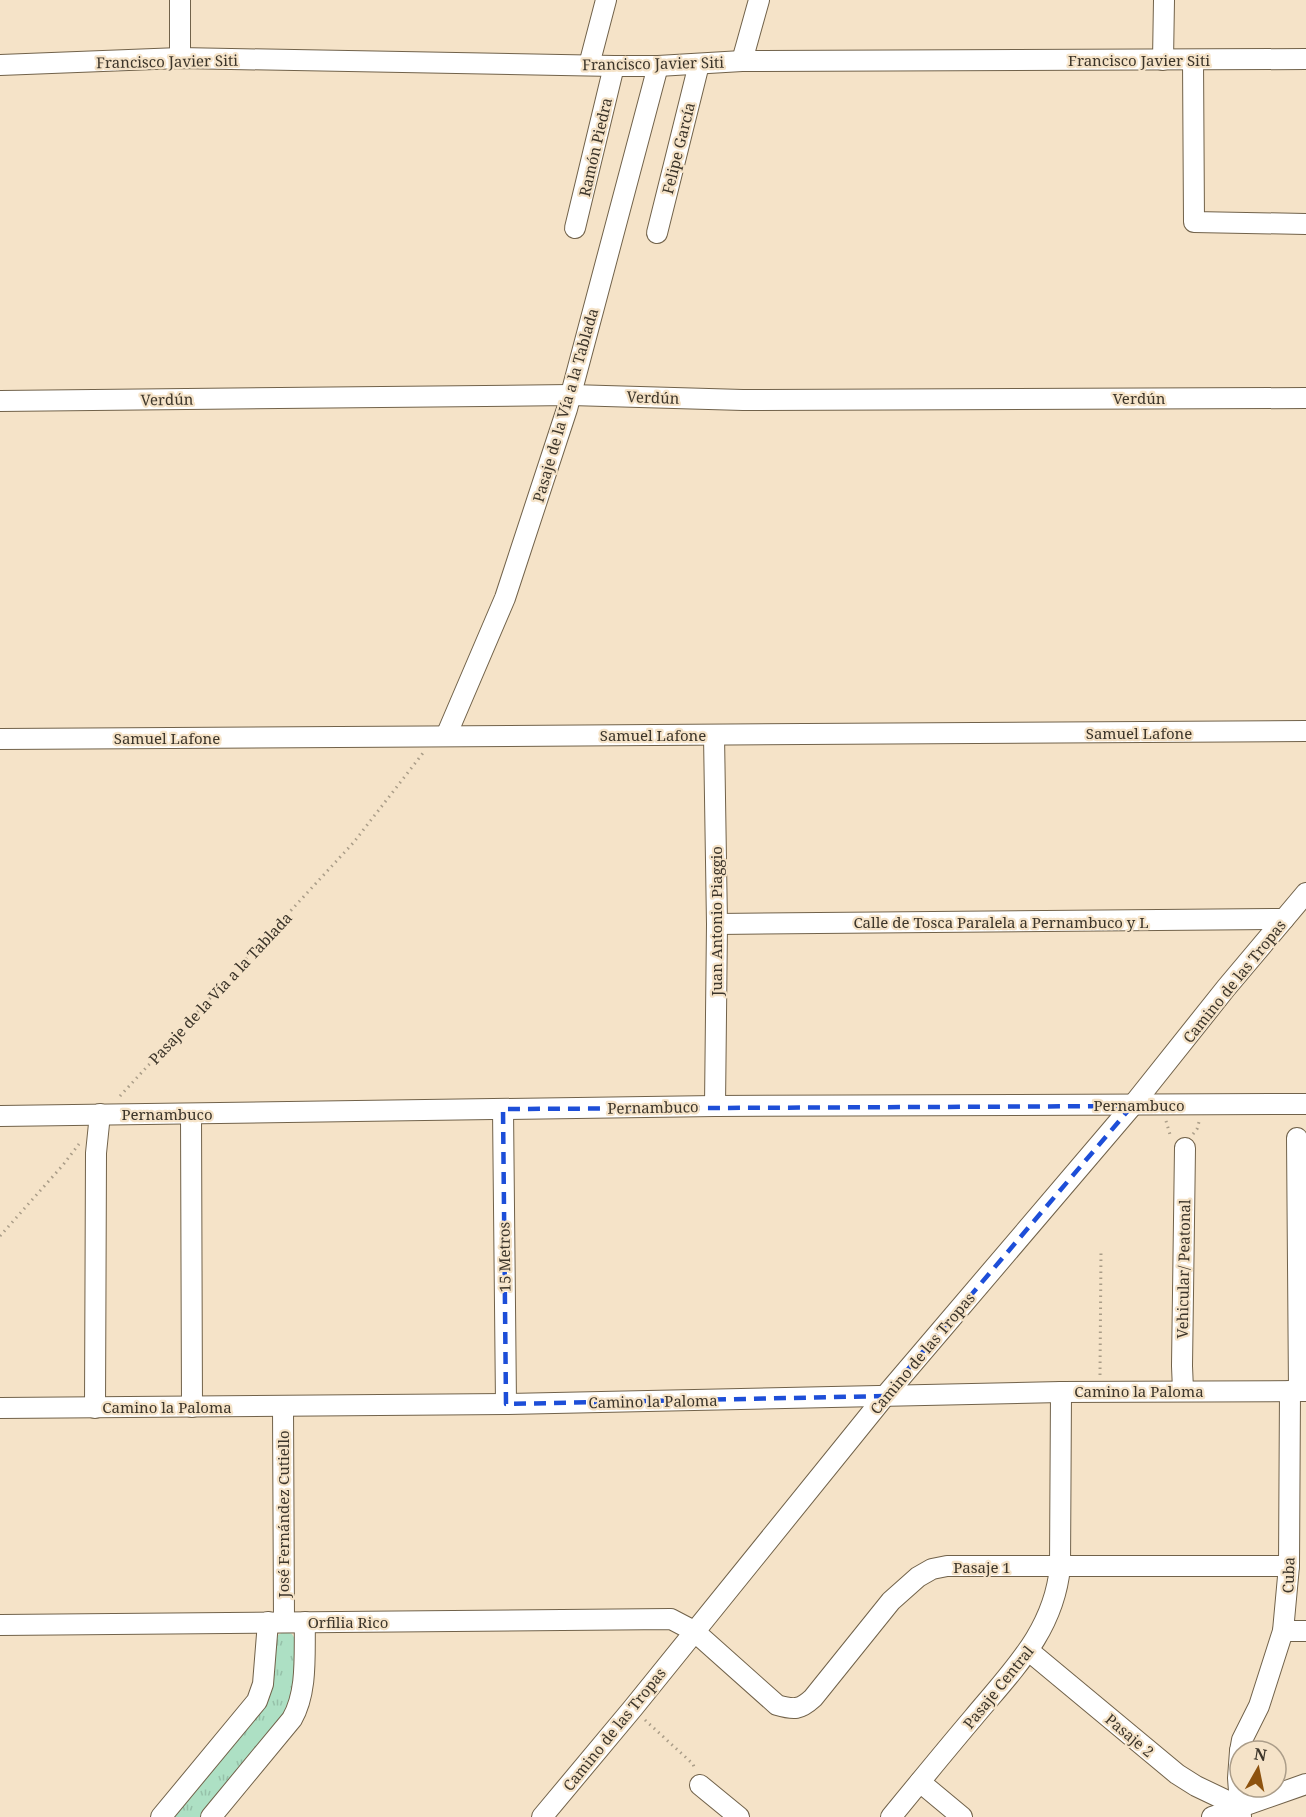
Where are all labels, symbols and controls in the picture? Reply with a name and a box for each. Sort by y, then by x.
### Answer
street label: Francisco Javier Siti [96,50,238,72]
street label: Francisco Javier Siti [1068,50,1210,70]
street label: Francisco Javier Siti [582,52,724,74]
street label: Ramón Piedra [574,96,616,198]
street label: Felipe García [657,100,699,196]
street label: Pasaje de la Vía a la Tablada [528,306,602,504]
street label: Verdún [626,386,680,408]
street label: Verdún [1113,388,1166,408]
street label: Verdún [140,389,194,409]
street label: Samuel Lafone [1086,723,1192,743]
street label: Samuel Lafone [600,725,706,745]
street label: Samuel Lafone [114,728,220,748]
street label: Juan Antonio Piaggio [706,846,726,997]
street label: Pasaje de la Vía a la Tablada [144,908,296,1068]
street label: Calle de Tosca Paralela a Pernambuco y L [853,912,1149,932]
street label: Camino de las Tropas [1178,915,1290,1047]
street label: Pernambuco [1093,1095,1185,1115]
street label: Pernambuco [607,1096,699,1118]
street label: Pernambuco [121,1104,213,1124]
street label: Vehicular/ Peatonal [1172,1199,1194,1339]
street label: 15 Metros [493,1221,515,1292]
street label: Camino de las Tropas [865,1288,979,1418]
street label: Camino la Paloma [1074,1381,1204,1401]
street label: Camino la Paloma [588,1390,718,1412]
street label: Camino la Paloma [102,1397,232,1417]
street label: José Fernández Cutiello [273,1430,293,1599]
street label: Cuba [1277,1556,1299,1594]
street label: Pasaje 1 [953,1557,1011,1577]
street label: Orfilia Rico [308,1612,388,1632]
street label: Pasaje Central [958,1641,1038,1733]
street label: Camino de las Tropas [558,1663,670,1795]
street label: Pasaje 2 [1102,1709,1158,1761]
north arrow [1228,1739,1288,1799]
text: N [1252,1742,1269,1766]

